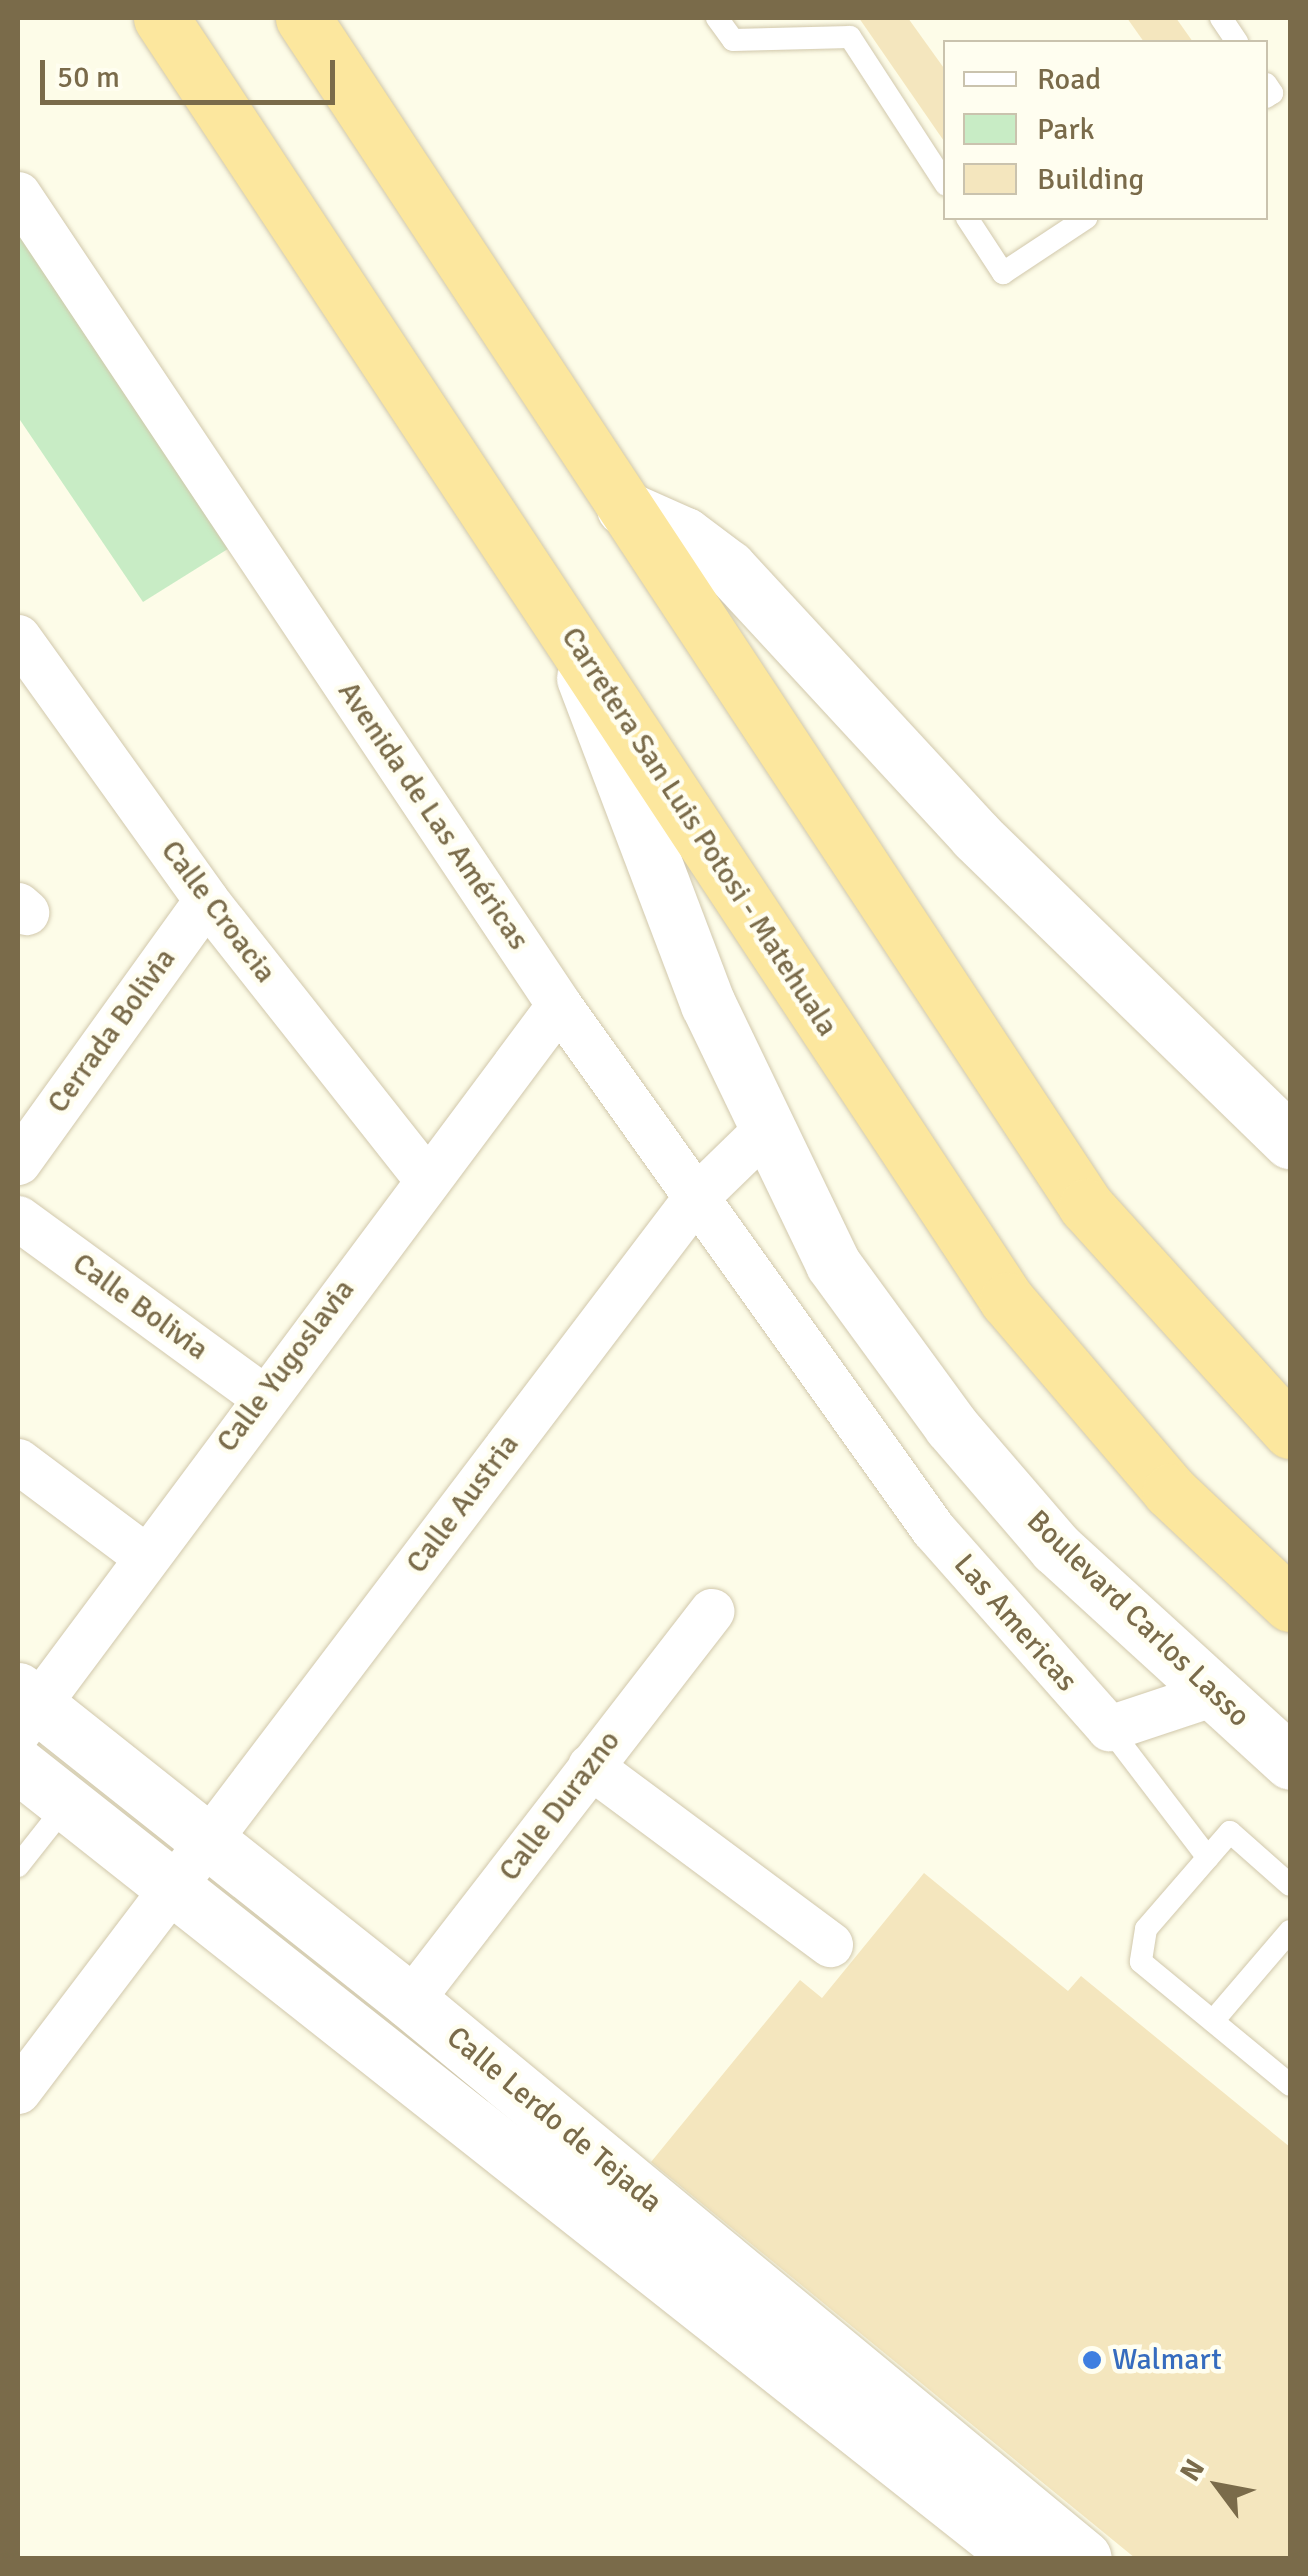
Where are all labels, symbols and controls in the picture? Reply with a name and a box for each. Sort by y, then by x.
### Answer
scale bar [45,40,340,102]
legend [943,40,1268,220]
text: 50 m [57,59,120,96]
text: Road [1037,61,1101,98]
text: Park [1037,111,1095,148]
text: Building [1037,161,1144,198]
street label: Carretera San Luis Potosi - Matehuala [553,621,845,1043]
street label: Avenida de Las Américas [330,675,536,957]
street label: Calle Croacia [153,834,283,990]
street label: Cerrada Bolivia [40,942,184,1120]
street label: Calle Bolivia [65,1246,215,1368]
street label: Calle Yugoslavia [209,1273,363,1459]
street label: Calle Austria [399,1427,527,1581]
street label: Boulevard Carlos Lasso [1019,1503,1257,1735]
street label: Las Americas [946,1547,1084,1699]
street label: Calle Durazno [492,1724,628,1888]
street label: Calle Lerdo de Tejada [439,2019,669,2221]
place label: Walmart [1112,2342,1222,2378]
marker: Walmart [1081,2349,1103,2371]
north arrow [1168,2436,1268,2536]
text: N [1173,2453,1212,2487]

